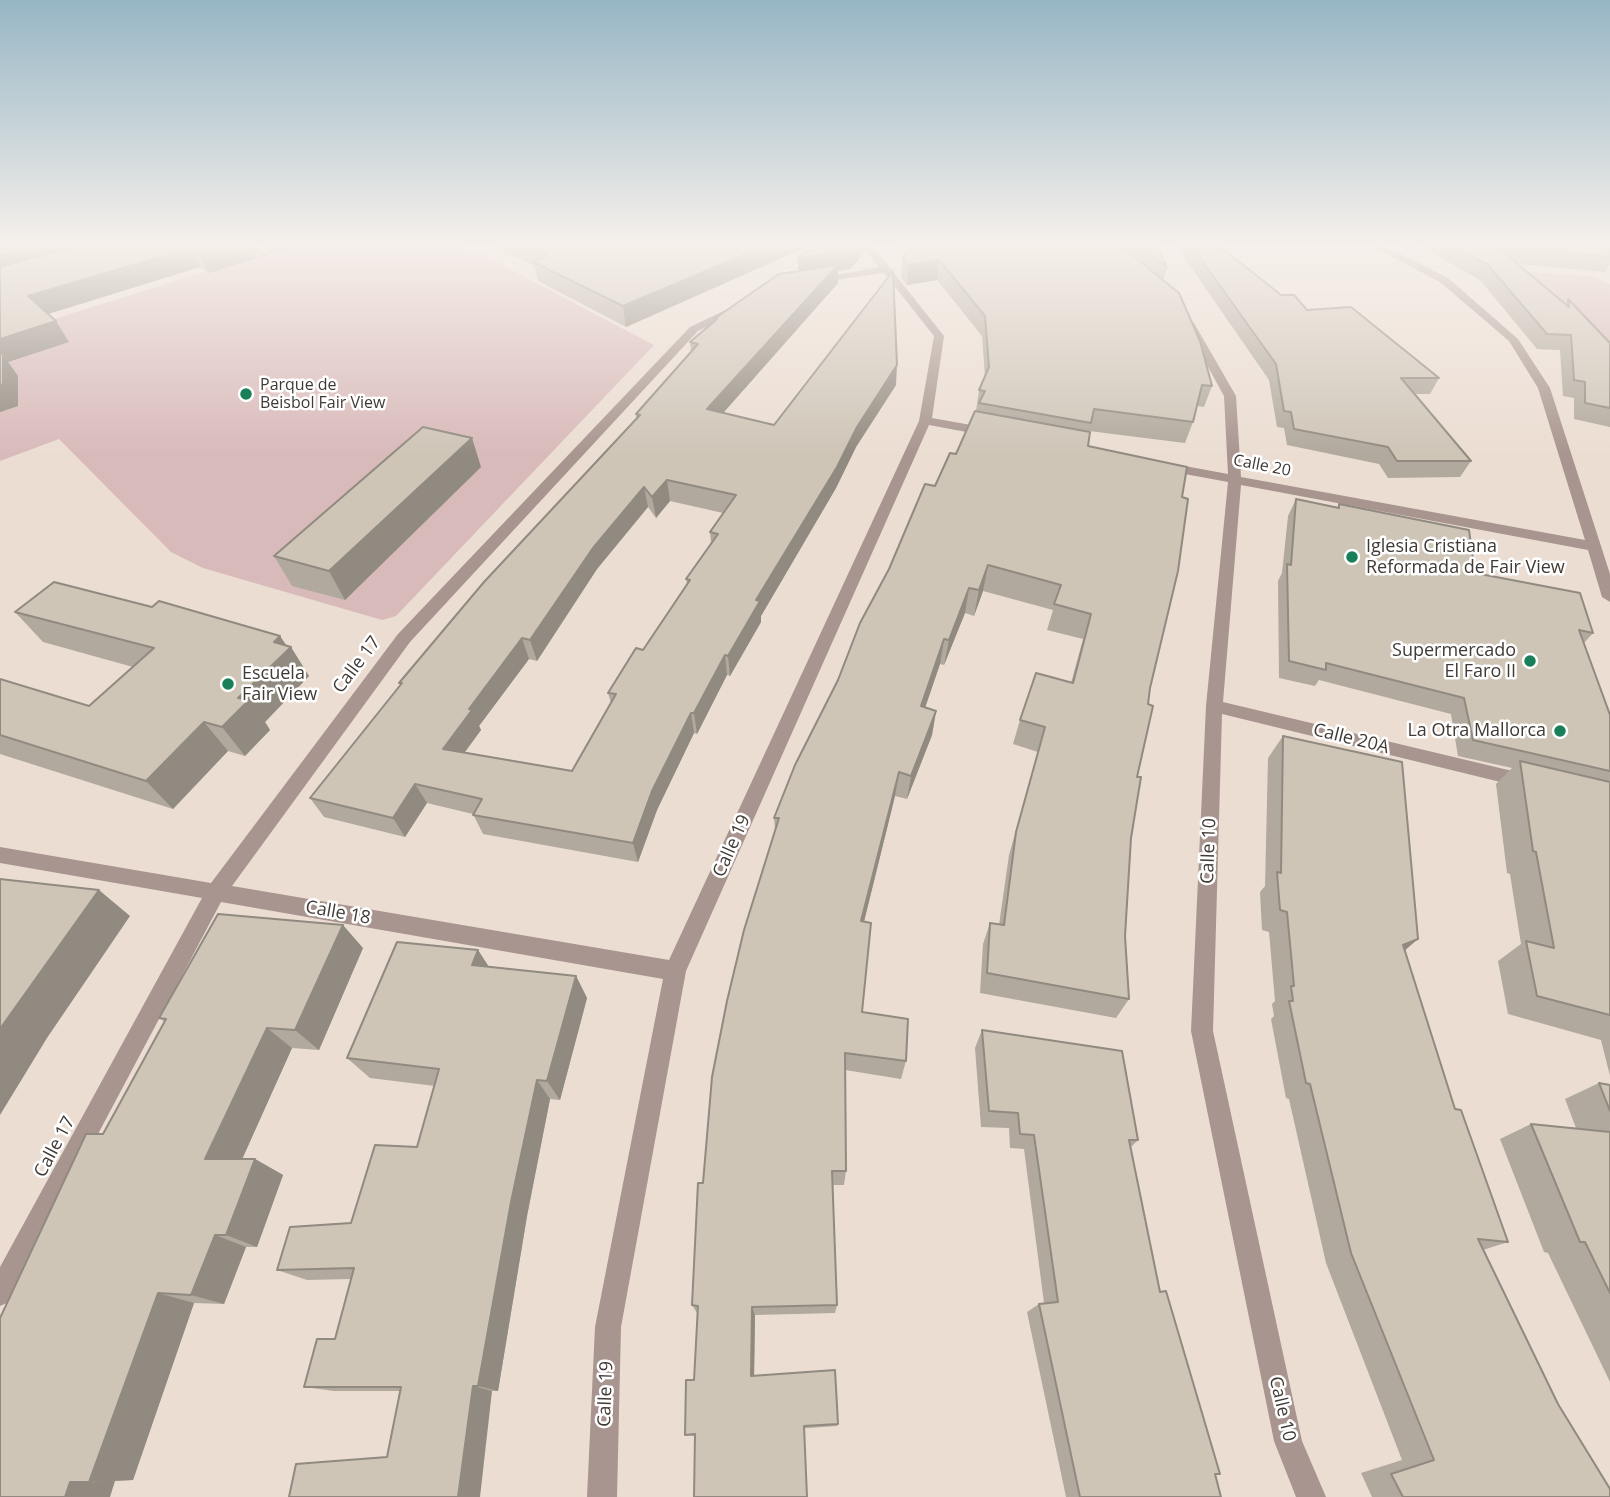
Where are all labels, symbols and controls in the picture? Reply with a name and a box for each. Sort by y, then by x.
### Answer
place label: Parque de Beisbol Fair View [260,375,385,413]
marker: Parque de Beisbol Fair View [238,386,254,402]
street label: Calle 20 [1231,451,1293,481]
place label: Iglesia Cristiana Reformada de Fair View [1366,536,1565,578]
marker: Iglesia Cristiana Reformada de Fair View [1344,549,1360,565]
street label: Calle 17 [329,632,385,698]
place label: Supermercado El Faro II [1392,640,1516,682]
marker: Supermercado El Faro II [1522,653,1538,669]
place label: Escuela Fair View [242,663,317,706]
marker: Escuela Fair View [220,676,236,692]
street label: Calle 20A [1311,719,1391,759]
place label: La Otra Mallorca [1407,720,1546,742]
marker: La Otra Mallorca [1552,723,1568,739]
street label: Calle 19 [709,812,755,880]
street label: Calle 10 [1197,818,1221,884]
street label: Calle 18 [304,897,372,929]
street label: Calle 17 [30,1113,80,1181]
street label: Calle 19 [594,1361,618,1427]
street label: Calle 10 [1264,1375,1300,1443]

